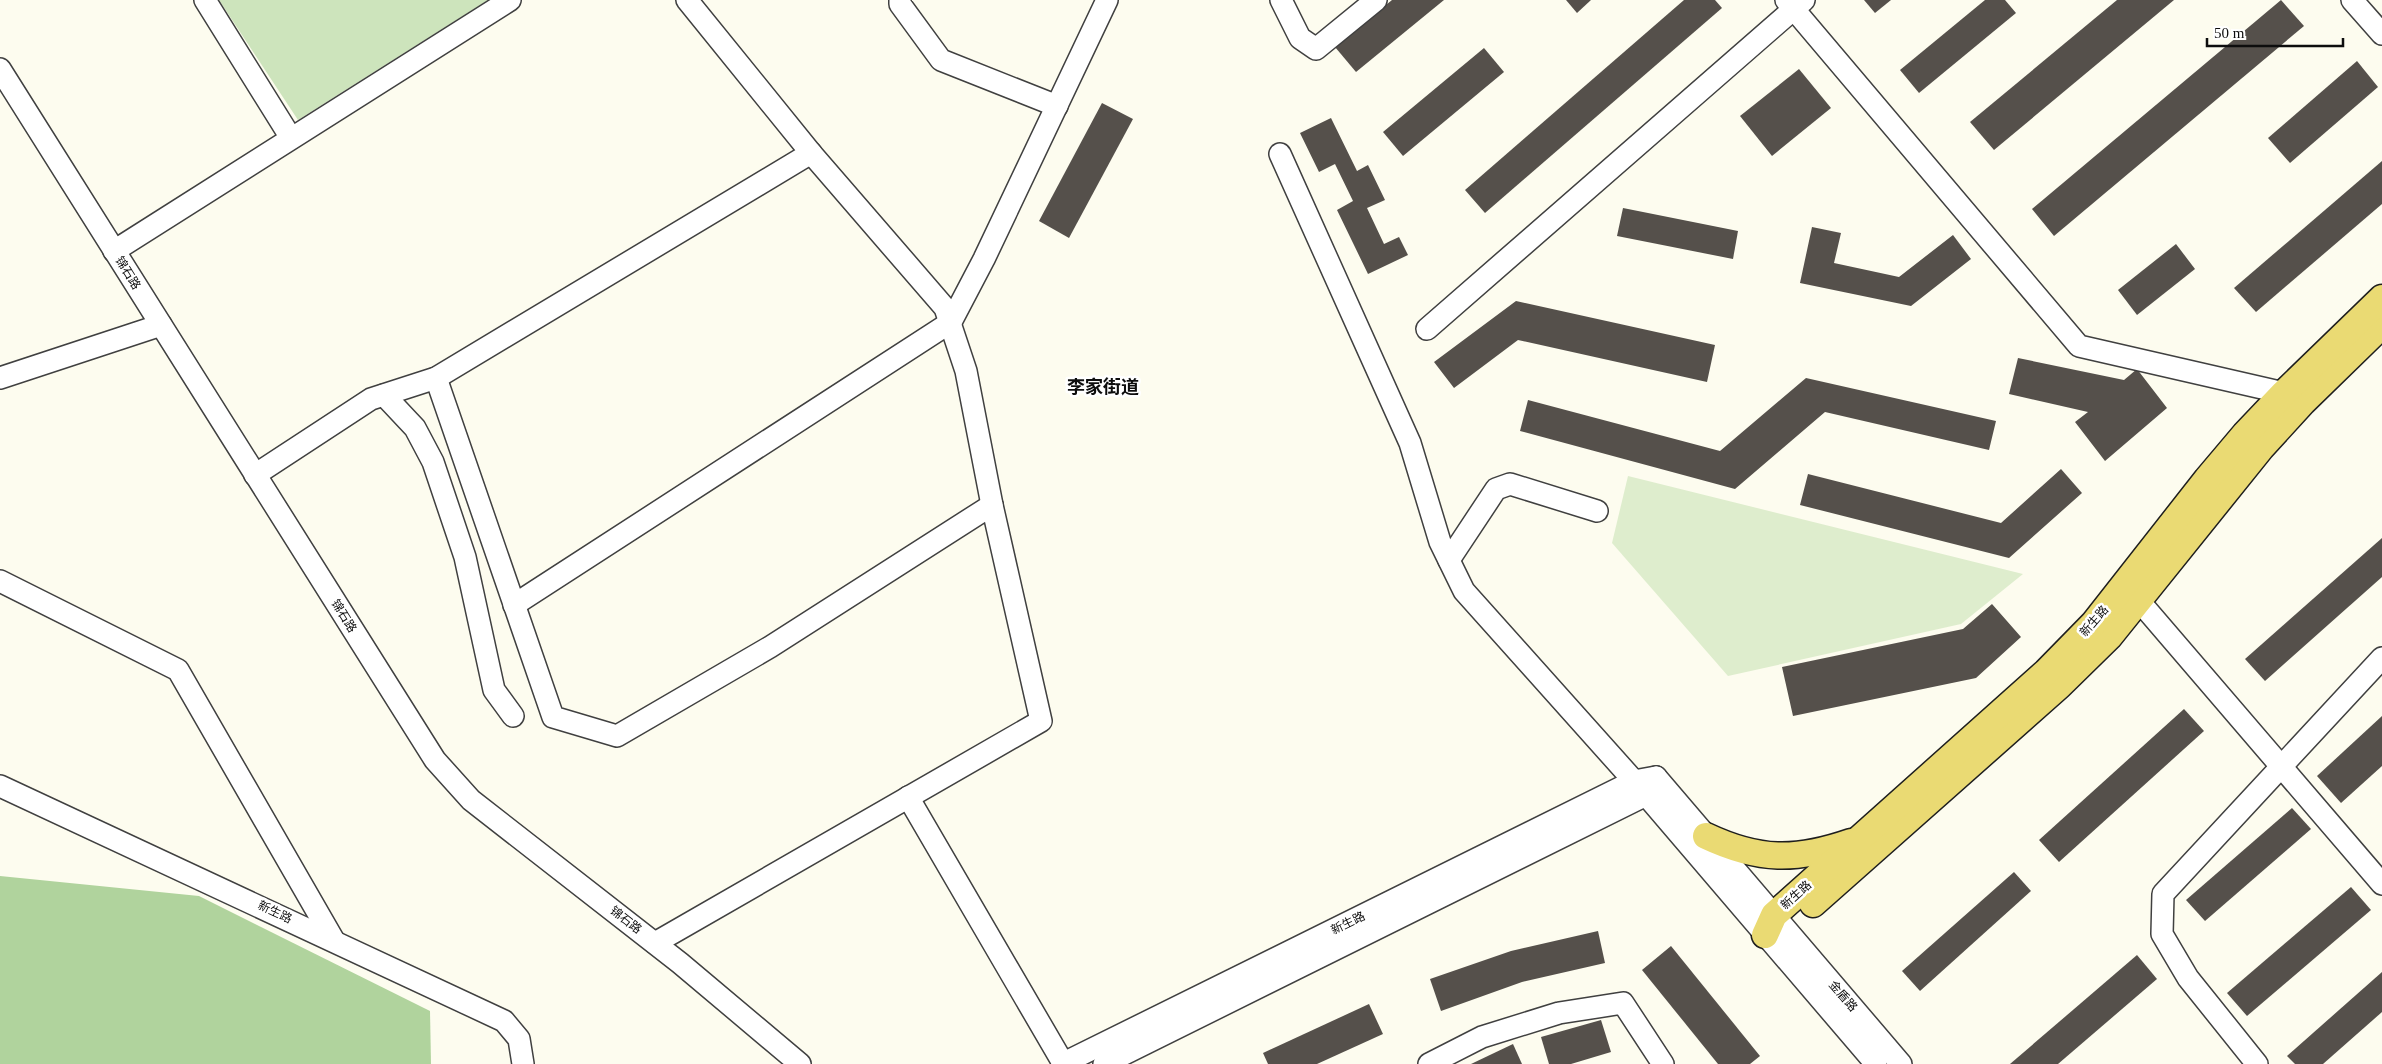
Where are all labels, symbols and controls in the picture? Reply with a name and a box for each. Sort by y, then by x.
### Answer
scale bar [2207,15,2343,47]
text: 50 m [2214,25,2245,41]
street label: 锦石路 [113,254,143,292]
district label: 李家街道 [1067,377,1139,397]
street label: 锦石路 [329,597,359,635]
street label: 新生路 [2077,603,2111,639]
street label: 新生路 [1778,878,1814,912]
street label: 新生路 [256,898,294,926]
street label: 锦石路 [608,903,644,937]
street label: 新生路 [1329,909,1367,937]
street label: 金盾路 [1826,978,1860,1014]

